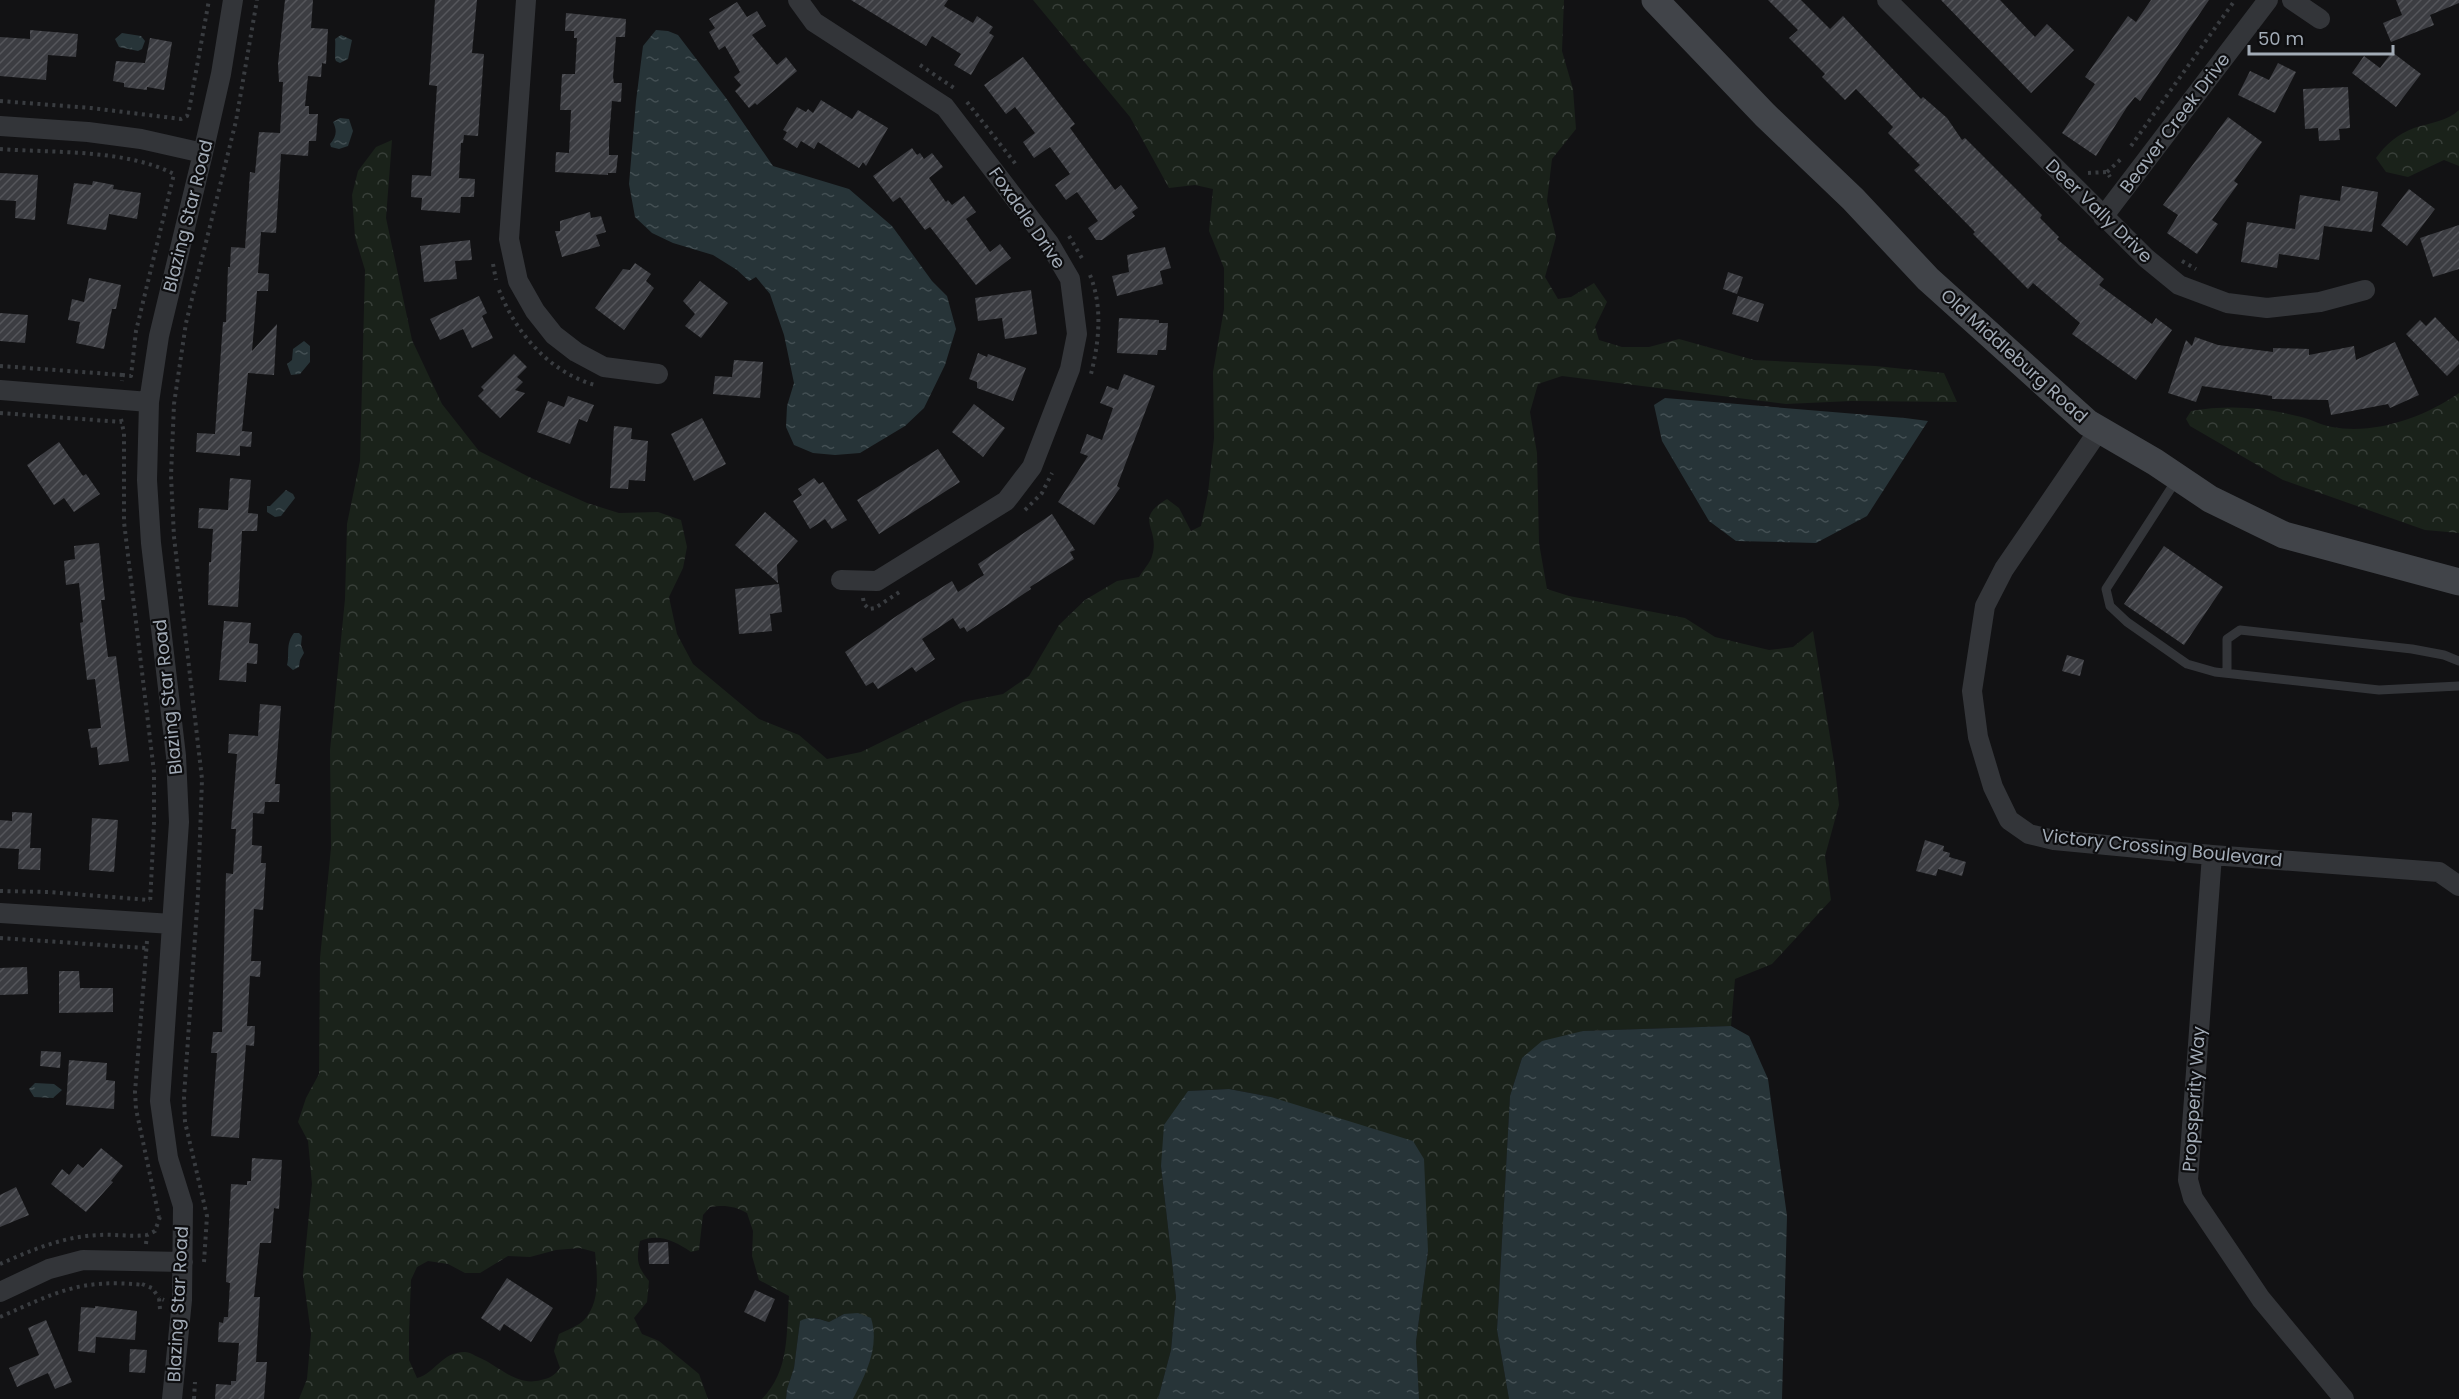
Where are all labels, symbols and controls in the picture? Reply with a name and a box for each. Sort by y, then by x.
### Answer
scale bar [2249,18,2393,56]
text: 50 m [2258,26,2304,51]
street label: Beaver Creek Drive [2114,48,2236,198]
street label: Blazing Star Road [156,137,219,295]
street label: Deer Vally Drive [2040,153,2158,268]
street label: Foxdale Drive [983,162,1072,274]
street label: Old Middleburg Road [1936,283,2093,428]
street label: Blazing Star Road [147,618,188,776]
street label: Victory Crossing Boulevard [2040,822,2284,873]
street label: Propsperity Way [2176,1025,2211,1173]
street label: Blazing Star Road [161,1225,194,1383]

